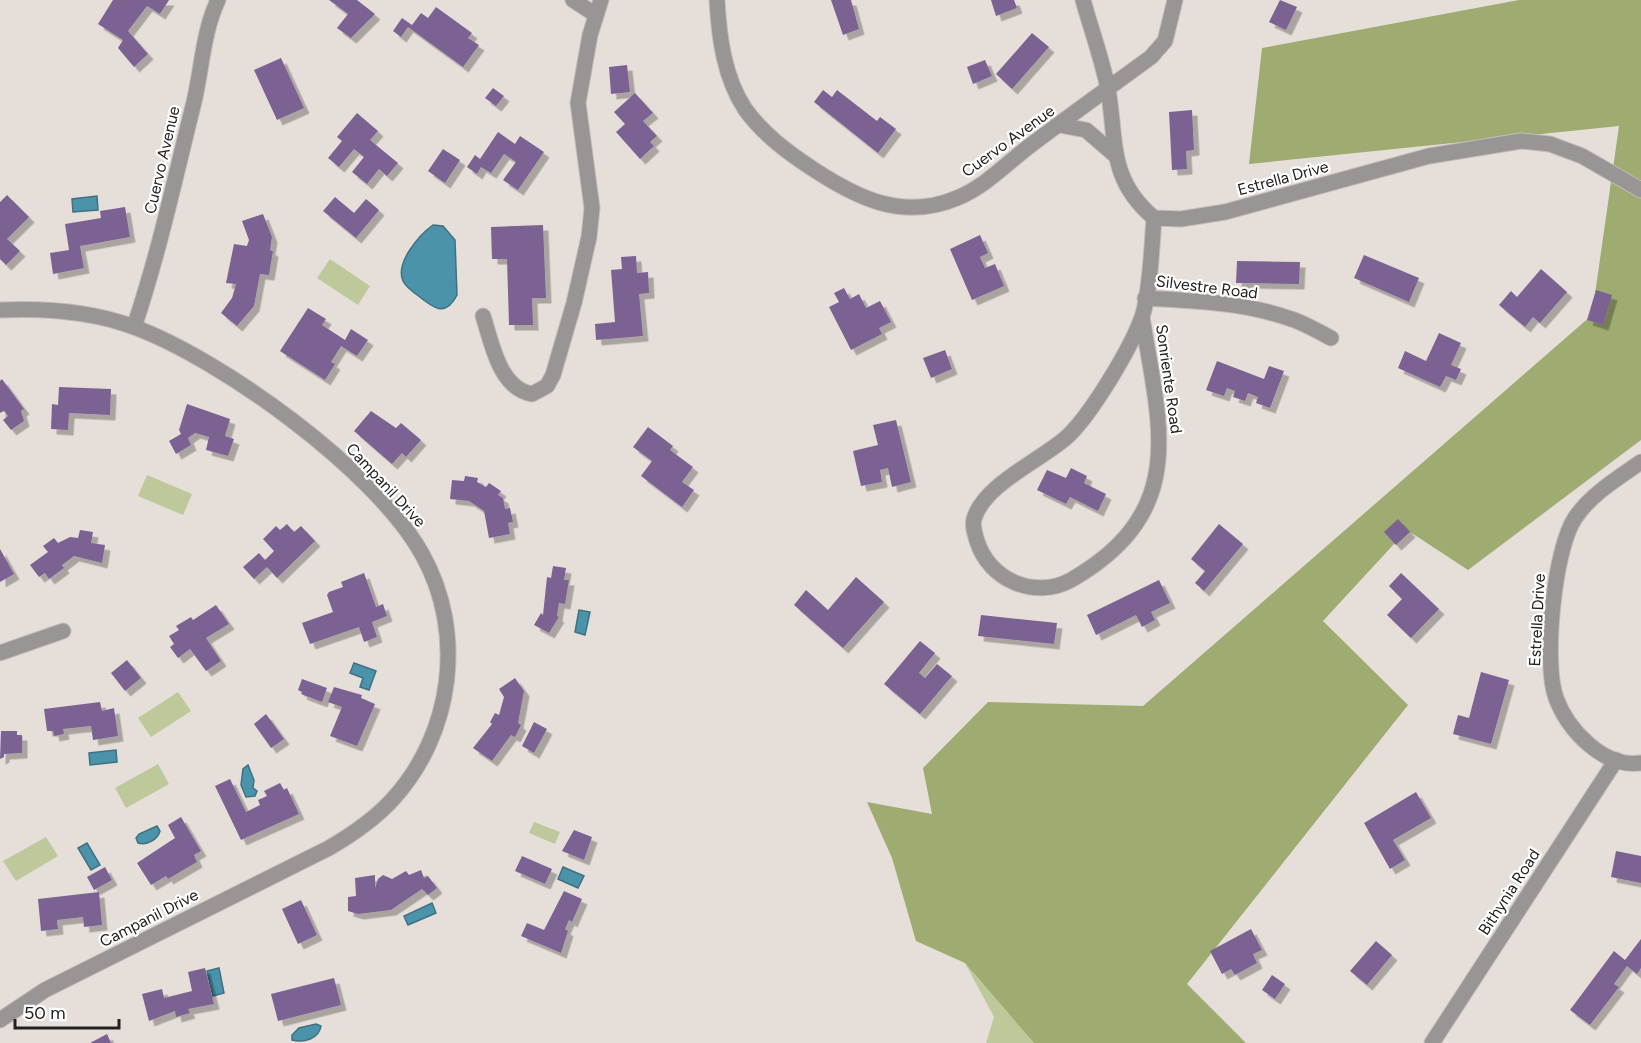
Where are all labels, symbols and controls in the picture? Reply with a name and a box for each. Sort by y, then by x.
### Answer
street label: Cuervo Avenue [958,101,1058,181]
street label: Cuervo Avenue [140,104,184,216]
street label: Estrella Drive [1235,157,1331,199]
street label: Silvestre Road [1155,271,1259,303]
street label: Sonriente Road [1152,323,1186,435]
street label: Campanil Drive [342,439,430,531]
street label: Estrella Drive [1525,573,1549,667]
street label: Bithynia Road [1474,846,1544,938]
street label: Campanil Drive [97,885,202,951]
scale bar [15,992,118,1030]
text: 50 m [24,1002,66,1024]

